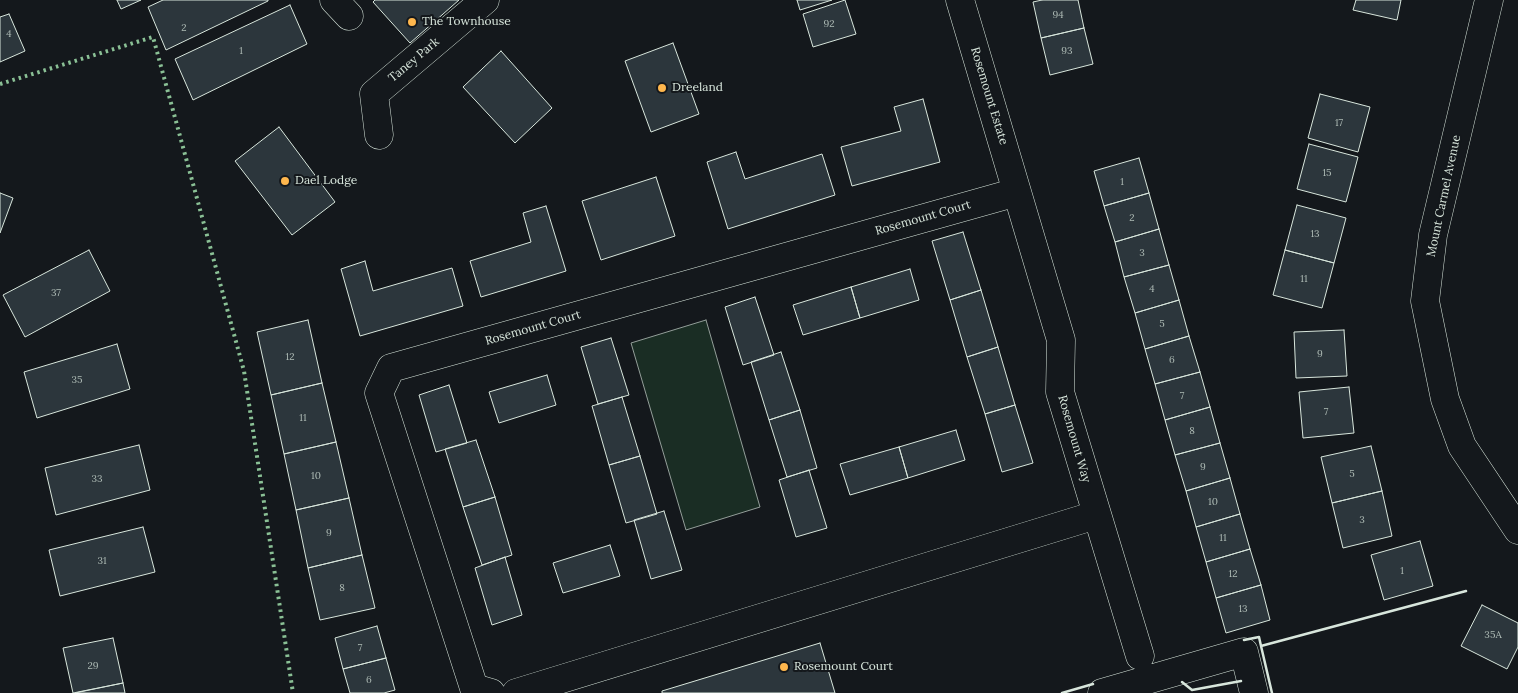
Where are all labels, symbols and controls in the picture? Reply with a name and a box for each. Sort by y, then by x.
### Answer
house number: 94 [1052,9,1064,21]
place label: The Townhouse [422,15,511,29]
marker: The Townhouse [406,16,418,28]
house number: 92 [823,18,835,30]
house number: 2 [181,22,187,34]
house number: 4 [6,28,12,40]
street label: Taney Park [386,35,442,85]
house number: 1 [239,45,243,57]
street label: Rosemount Estate [967,45,1011,147]
house number: 93 [1061,45,1073,57]
place label: Dreeland [672,81,723,95]
marker: Dreeland [656,82,668,94]
house number: 17 [1335,117,1343,129]
street label: Mount Carmel Avenue [1424,134,1464,258]
house number: 15 [1322,167,1332,179]
place label: Dael Lodge [295,174,357,188]
marker: Dael Lodge [279,175,291,187]
house number: 1 [1120,176,1124,188]
street label: Rosemount Court [873,197,973,239]
house number: 2 [1129,212,1135,224]
house number: 13 [1310,228,1320,240]
house number: 3 [1139,247,1145,259]
house number: 11 [1300,273,1308,285]
house number: 4 [1149,283,1155,295]
house number: 37 [51,287,61,299]
street label: Rosemount Court [483,307,583,349]
house number: 5 [1159,318,1165,330]
house number: 9 [1317,348,1323,360]
house number: 12 [285,351,295,363]
house number: 6 [1169,354,1175,366]
house number: 35 [71,374,83,386]
house number: 7 [1180,390,1184,402]
street label: Rosemount Way [1055,394,1093,484]
house number: 7 [1324,406,1328,418]
house number: 11 [299,412,307,424]
house number: 8 [1189,425,1195,437]
house number: 9 [1200,461,1206,473]
house number: 5 [1349,468,1355,480]
house number: 10 [311,470,321,482]
house number: 33 [91,473,103,485]
house number: 10 [1208,496,1218,508]
house number: 3 [1359,514,1365,526]
house number: 9 [326,527,332,539]
house number: 11 [1219,532,1227,544]
house number: 31 [97,555,107,567]
house number: 1 [1400,565,1404,577]
house number: 12 [1228,568,1238,580]
house number: 8 [339,582,345,594]
house number: 13 [1238,603,1248,615]
house number: 35A [1484,629,1502,641]
house number: 7 [358,642,362,654]
house number: 29 [87,660,99,672]
place label: Rosemount Court [794,660,893,674]
marker: Rosemount Court [778,661,790,673]
house number: 6 [366,674,372,686]

